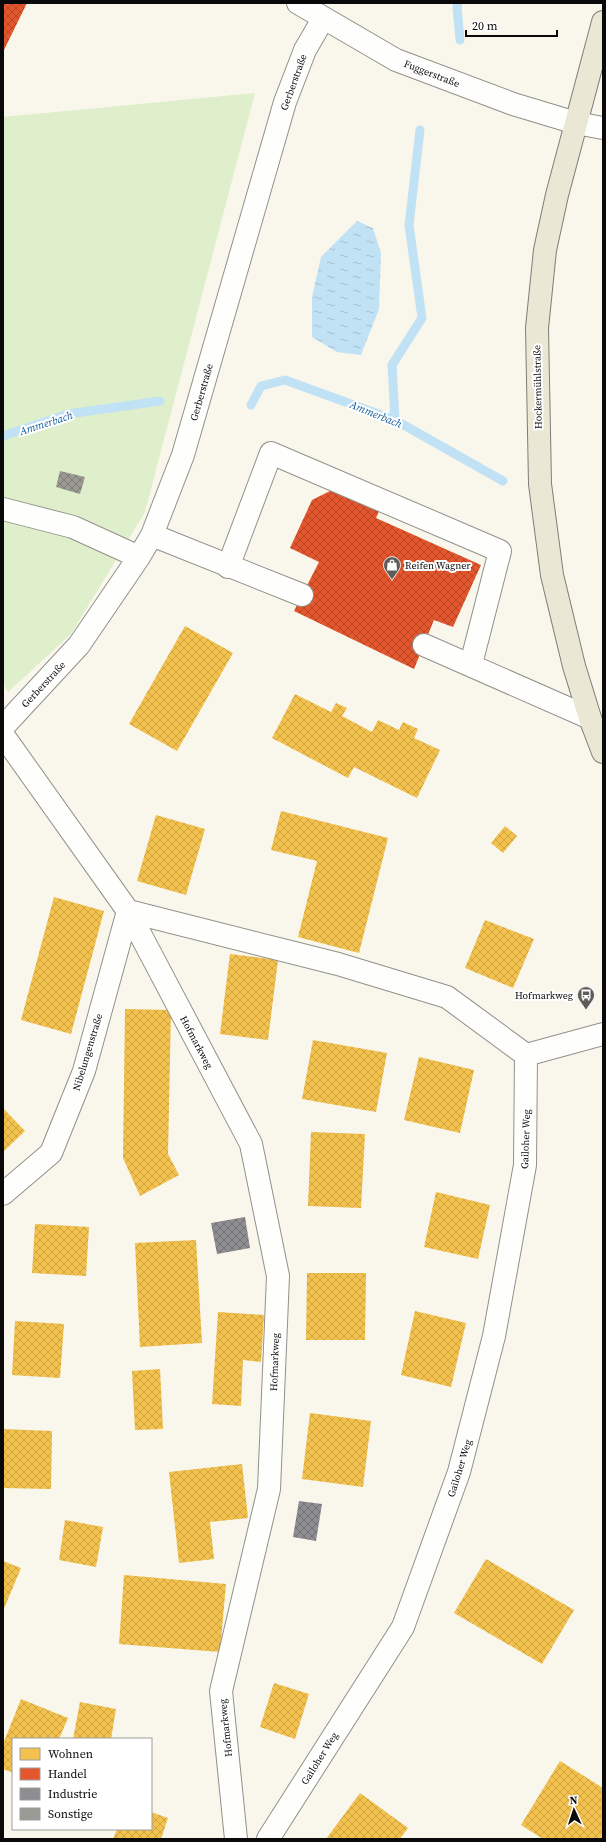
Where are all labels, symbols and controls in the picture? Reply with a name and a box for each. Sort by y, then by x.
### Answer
scale bar [466,12,557,38]
text: 20 m [472,18,498,34]
street label: Gerberstraße [277,52,310,112]
street label: Fuggerstraße [402,57,461,90]
street label: Hockermühlstraße [530,345,545,429]
street label: Gerberstraße [187,362,216,422]
water label: Ammerbach [346,397,404,432]
water label: Ammerbach [17,408,75,439]
shop icon: Reifen Wagner [382,555,402,580]
place label: Reifen Wagner [405,559,471,572]
street label: Gerberstraße [19,658,68,710]
bus stop icon: Hofmarkweg [576,985,596,1010]
place label: Hofmarkweg [515,989,573,1002]
street label: Nibelungenstraße [70,1012,105,1092]
street label: Hofmarkweg [177,1014,216,1071]
street label: Gailoher Weg [518,1109,533,1169]
street label: Hofmarkweg [267,1333,282,1391]
street label: Gailoher Weg [445,1438,474,1499]
street label: Hofmarkweg [216,1698,235,1758]
street label: Gailoher Weg [298,1729,341,1787]
legend [12,1738,152,1830]
text: Wohnen [48,1746,93,1762]
text: Handel [48,1766,87,1782]
text: Industrie [48,1786,97,1802]
north arrow [554,1790,594,1830]
text: N [569,1793,578,1808]
text: Sonstige [48,1806,93,1822]

